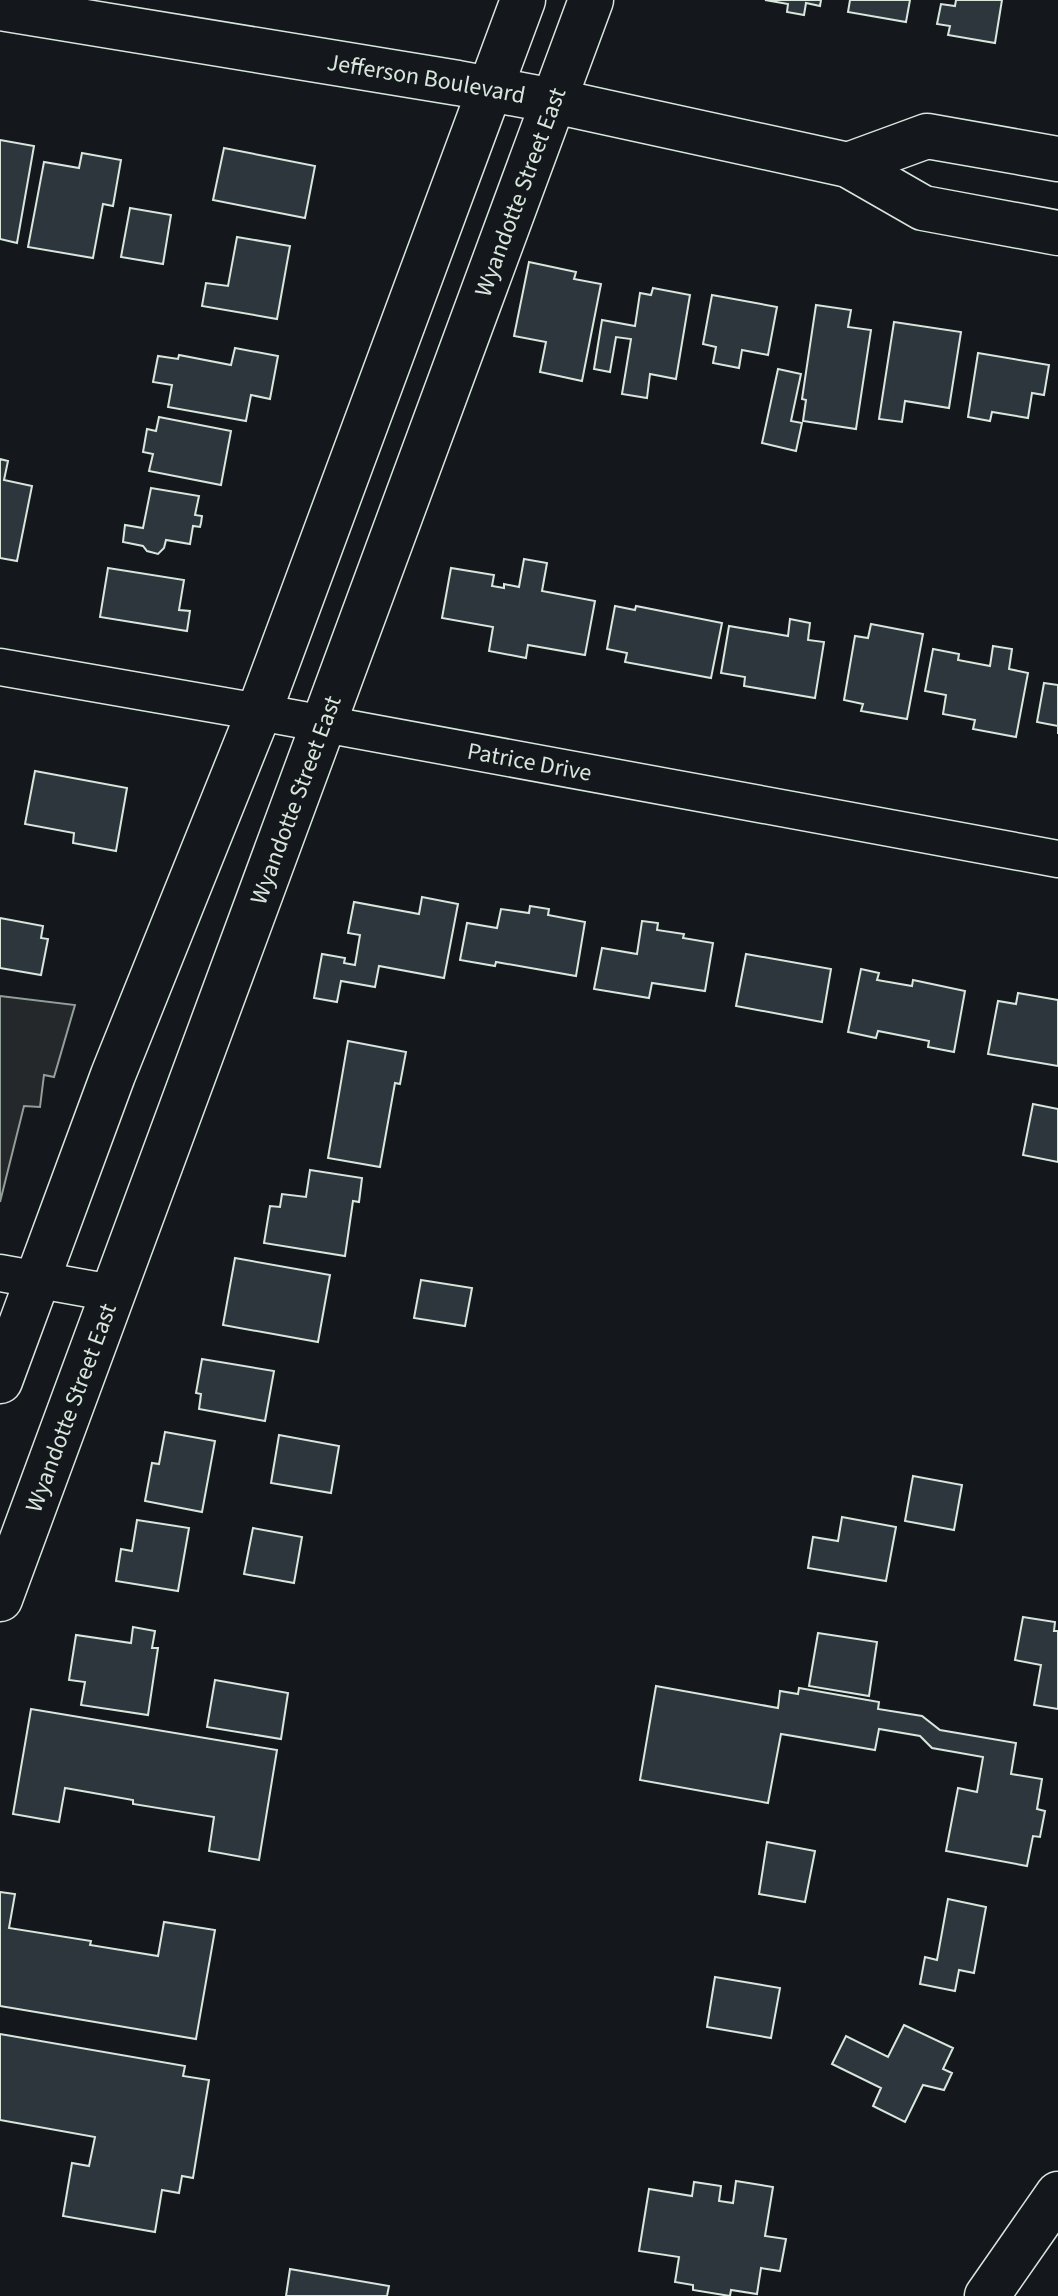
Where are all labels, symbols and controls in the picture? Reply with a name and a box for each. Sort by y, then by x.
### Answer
street label: Jefferson Boulevard [324,45,528,113]
street label: Wyandotte Street East [466,83,575,302]
street label: Wyandotte Street East [241,691,350,909]
street label: Patrice Drive [464,734,595,791]
street label: Wyandotte Street East [17,1298,126,1517]

